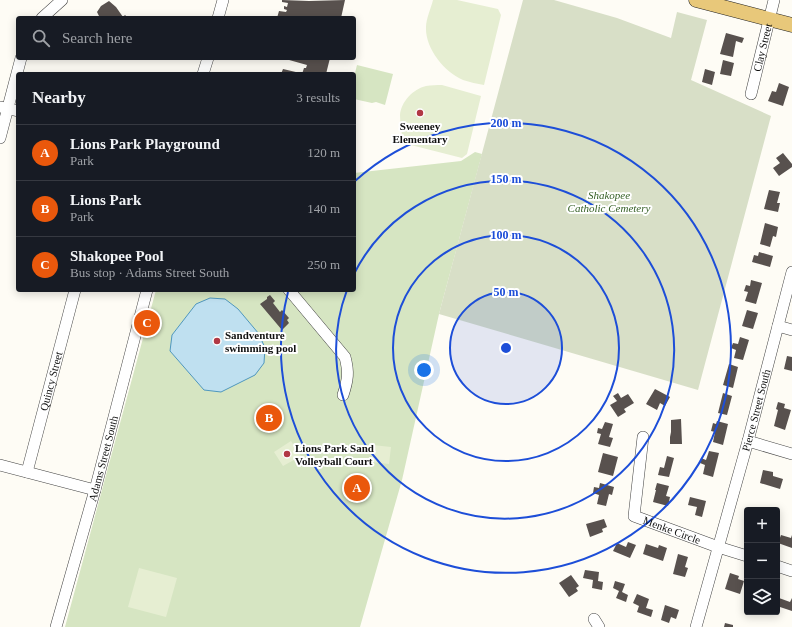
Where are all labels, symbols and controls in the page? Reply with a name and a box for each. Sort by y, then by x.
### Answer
search box [16,16,356,60]
street label: Clay Street [751,22,774,73]
icon: search [30,27,52,49]
text: Search here [62,30,132,46]
text: Nearby [32,88,86,107]
text: 3 results [296,90,340,105]
marker: Sweeney Elementary [415,108,425,118]
text: 200 m [491,116,522,130]
place label: Sweeney Elementary [393,120,448,145]
text: Lions Park Playground [70,136,220,152]
text: A [40,145,50,160]
text: 120 m [307,145,340,160]
text: Park [70,153,94,168]
text: 150 m [491,172,522,186]
park label: Shakopee Catholic Cemetery [568,189,651,214]
text: Lions Park [70,192,141,208]
text: B [41,201,49,216]
text: 140 m [307,201,340,216]
text: Park [70,209,94,224]
text: 100 m [491,228,522,242]
text: Shakopee Pool [70,248,164,264]
text: C [40,257,50,272]
text: 250 m [307,257,340,272]
text: Bus stop · Adams Street South [70,265,229,280]
text: 50 m [494,285,519,299]
pin: C [134,308,160,338]
place label: Sandventure swimming pool [225,329,296,354]
marker: Sandventure swimming pool [212,336,222,346]
centre of rings [499,341,513,355]
street label: Quincy Street [37,350,65,412]
your location [414,360,434,380]
street label: Pierce Street South [739,367,773,453]
pin: B [256,403,282,433]
street label: Adams Street South [86,414,120,503]
place label: Lions Park Sand Volleyball Court [295,442,374,467]
marker: Lions Park Sand Volleyball Court [282,449,292,459]
pin: A [344,473,370,503]
map controls [744,507,780,615]
button: + [744,507,780,543]
street label: Menke Circle [642,514,702,546]
button: − [744,543,780,579]
button: layers [744,579,780,615]

